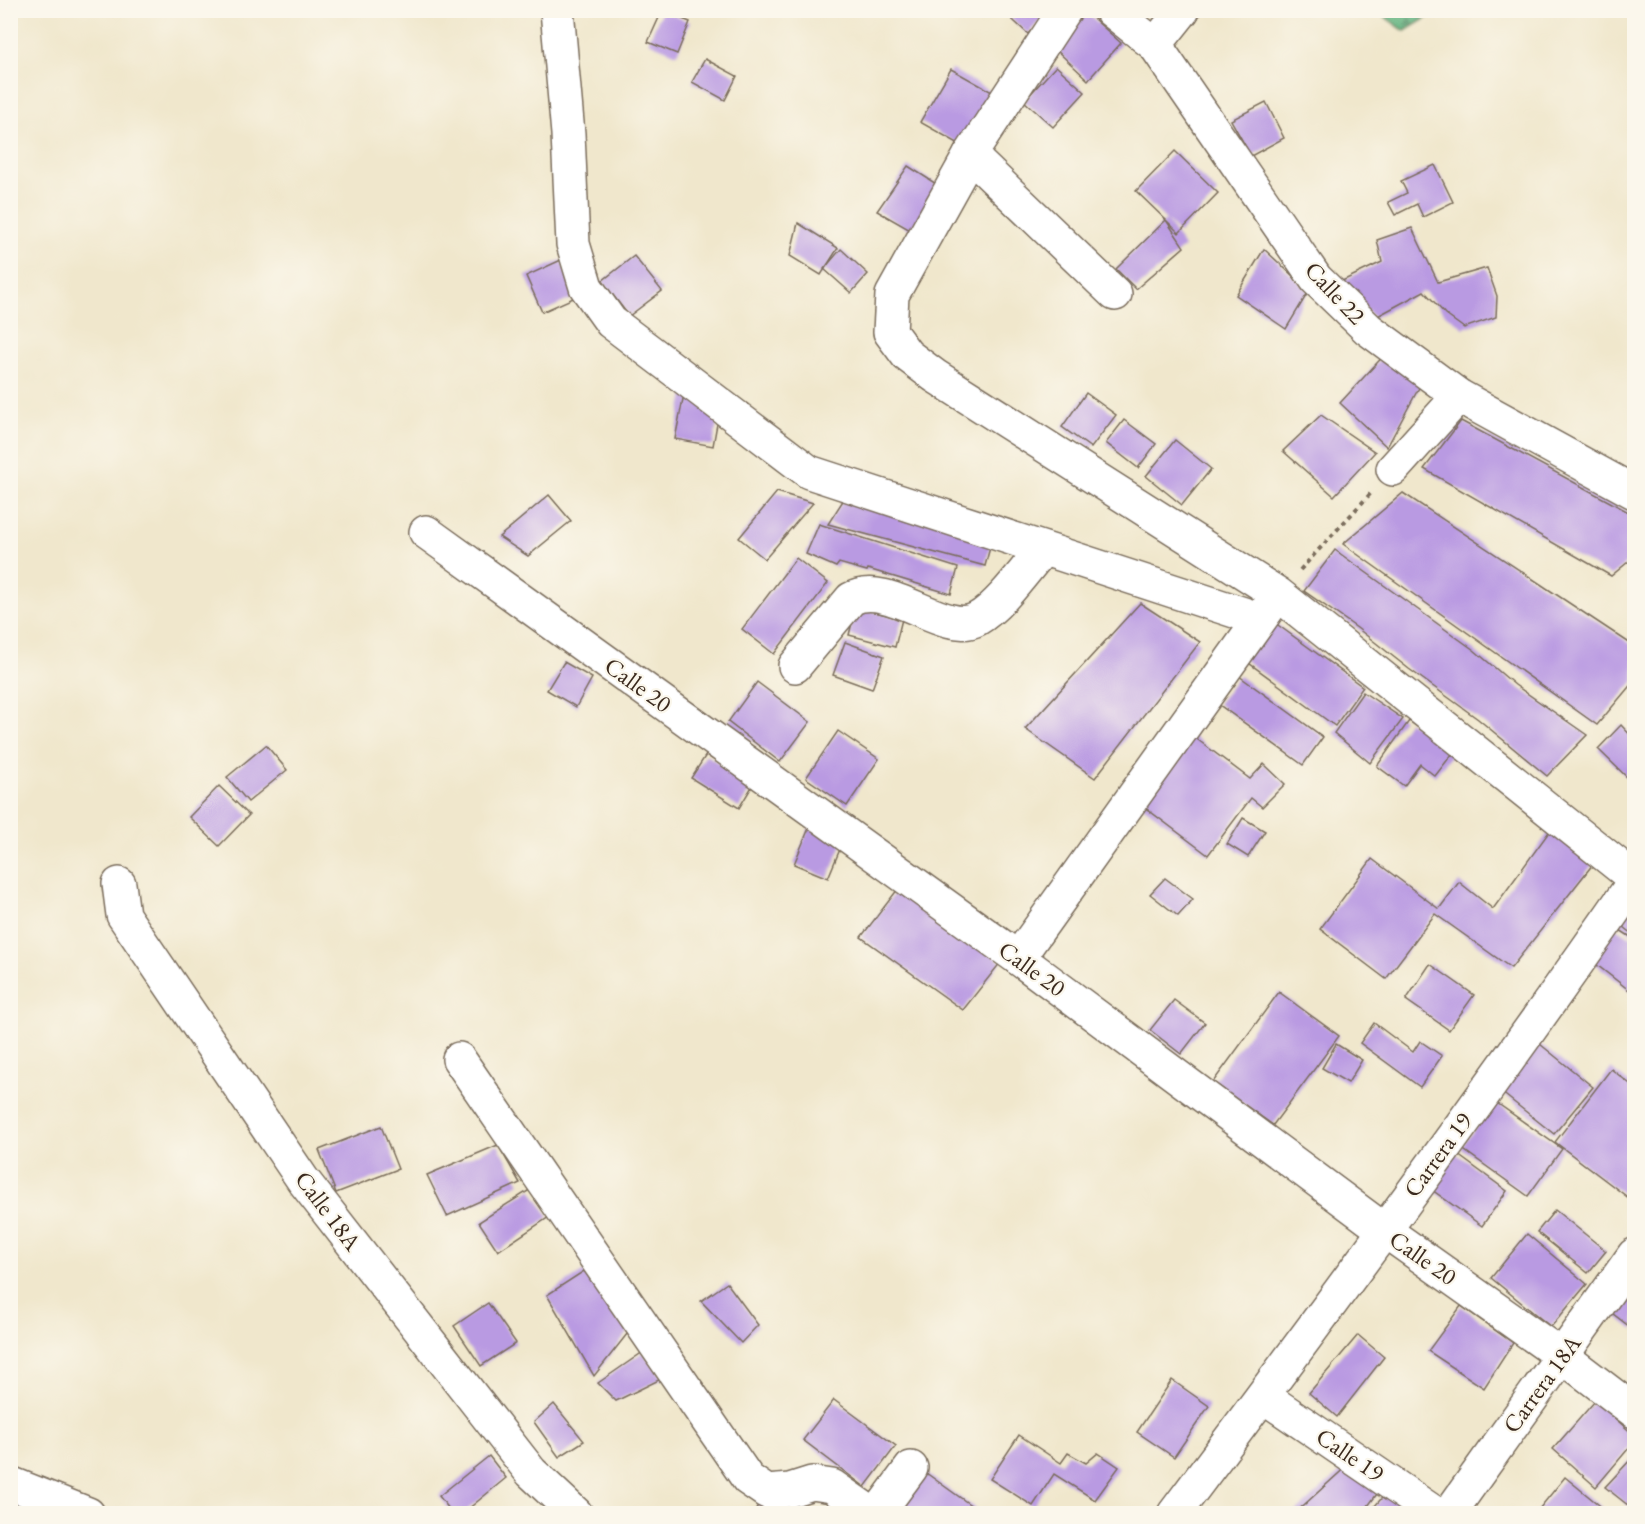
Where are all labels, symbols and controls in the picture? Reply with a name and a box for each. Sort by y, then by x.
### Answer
street label: Calle 22 [1298,255,1373,331]
street label: Calle 20 [599,650,678,719]
street label: Calle 20 [993,934,1072,1003]
street label: Carrera 19 [1396,1106,1479,1203]
street label: Calle 18A [288,1165,369,1257]
street label: Calle 20 [1384,1223,1463,1292]
street label: Carrera 18A [1496,1328,1588,1439]
street label: Calle 19 [1310,1421,1391,1489]

